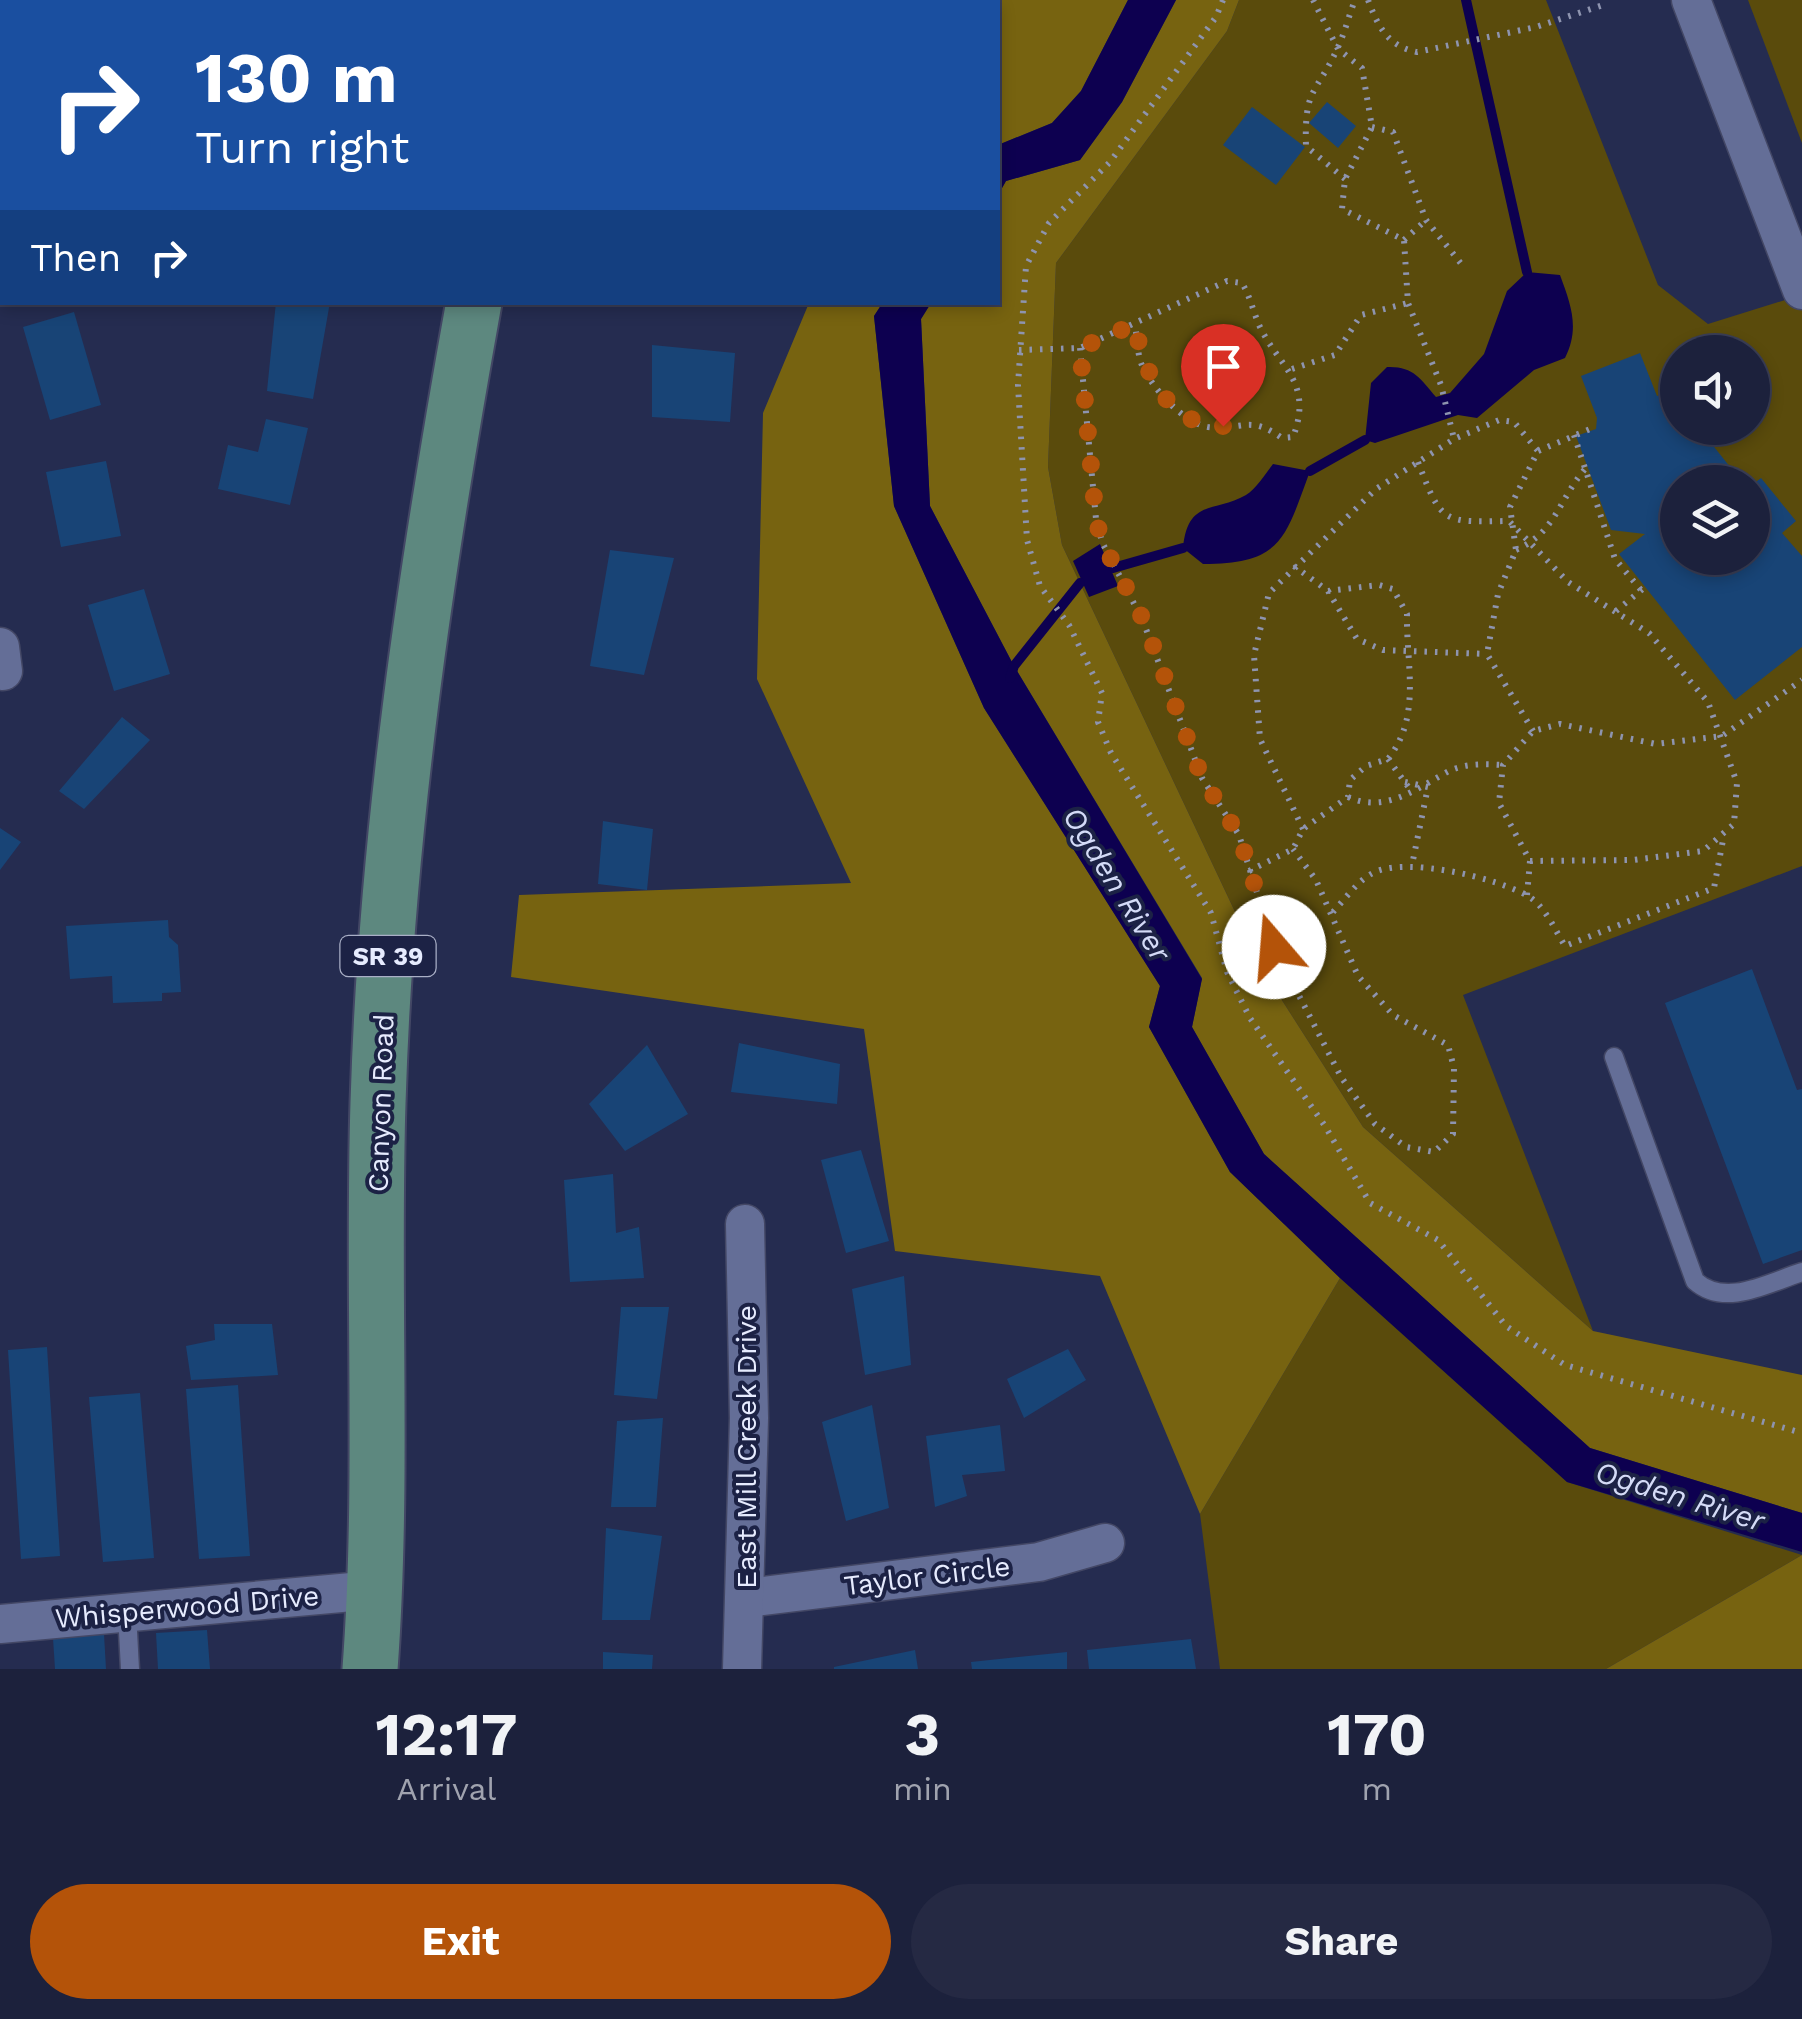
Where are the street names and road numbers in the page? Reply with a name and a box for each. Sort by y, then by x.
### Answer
road number: SR 39 [340,936,436,976]
street label: Canyon Road [361,1013,401,1193]
street label: East Mill Creek Drive [730,1305,763,1589]
street label: Taylor Circle [842,1549,1012,1603]
street label: Whisperwood Drive [54,1579,320,1635]

